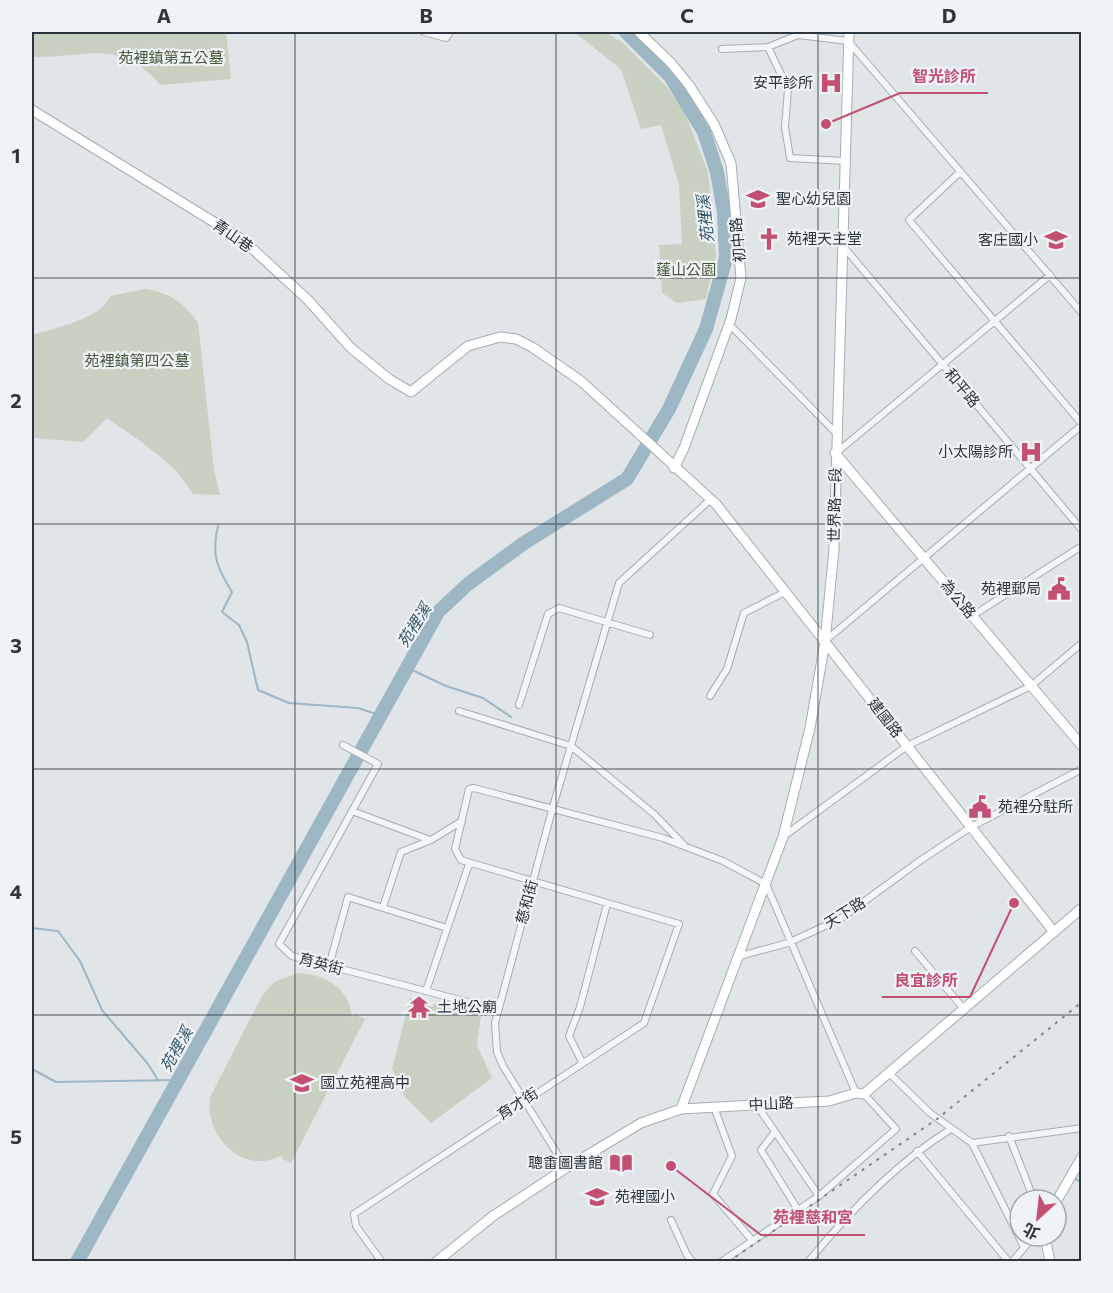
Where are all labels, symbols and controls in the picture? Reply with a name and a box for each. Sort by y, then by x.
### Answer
text: A [157,3,171,27]
text: B [419,3,433,27]
text: C [680,3,694,27]
text: D [942,3,956,27]
park label: 苑裡鎮第五公墓 [118,48,224,66]
callout: 智光診所 [900,59,988,93]
text: 智光診所 [912,66,976,85]
hospital icon: 安平診所 [818,70,844,96]
place label: 安平診所 [753,73,813,91]
text: 1 [11,143,21,167]
school or university icon: 聖心幼兒園 [745,186,771,212]
place label: 聖心幼兒園 [776,189,851,207]
water label: 苑裡溪 [692,192,716,244]
street label: 青山巷 [210,215,257,255]
street label: 初中路 [726,217,748,263]
church icon: 苑裡天主堂 [756,226,782,252]
school or university icon: 客庄國小 [1043,227,1069,253]
place label: 苑裡天主堂 [787,229,862,247]
place label: 客庄國小 [978,230,1038,248]
park label: 蓬山公園 [656,260,716,278]
park label: 苑裡鎮第四公墓 [84,351,190,369]
street label: 和平路 [941,364,984,410]
text: 2 [10,388,22,412]
hospital icon: 小太陽診所 [1018,439,1044,465]
place label: 小太陽診所 [938,442,1013,460]
street label: 世界路一段 [824,467,844,543]
street label: 為公路 [937,575,980,621]
public building icon: 苑裡郵局 [1046,576,1072,602]
place label: 苑裡郵局 [981,579,1041,597]
water label: 苑裡溪 [393,598,435,650]
text: 3 [10,633,22,657]
street label: 建國路 [865,694,907,741]
public building icon: 苑裡分駐所 [967,794,993,820]
place label: 苑裡分駐所 [998,797,1073,815]
street label: 慈和街 [512,878,541,926]
text: 4 [10,879,22,903]
street label: 天下路 [821,893,868,932]
street label: 育英街 [297,949,345,978]
callout: 良宜診所 [882,963,970,997]
text: 良宜診所 [894,970,958,989]
temple icon: 土地公廟 [406,994,432,1020]
place label: 土地公廟 [437,997,497,1015]
water label: 苑裡溪 [156,1021,196,1074]
school or university icon: 國立苑裡高中 [289,1070,315,1096]
place label: 國立苑裡高中 [320,1073,410,1091]
street label: 育才街 [494,1083,541,1123]
street label: 中山路 [748,1093,794,1113]
text: 5 [10,1124,22,1148]
library icon: 聰畬圖書館 [608,1150,634,1176]
place label: 聰畬圖書館 [528,1153,603,1171]
school or university icon: 苑裡國小 [584,1184,610,1210]
place label: 苑裡國小 [615,1187,675,1205]
north arrow [1008,1188,1068,1248]
callout: 苑裡慈和宮 [761,1201,865,1235]
text: 苑裡慈和宮 [773,1207,853,1226]
text: 北 [1020,1220,1042,1244]

